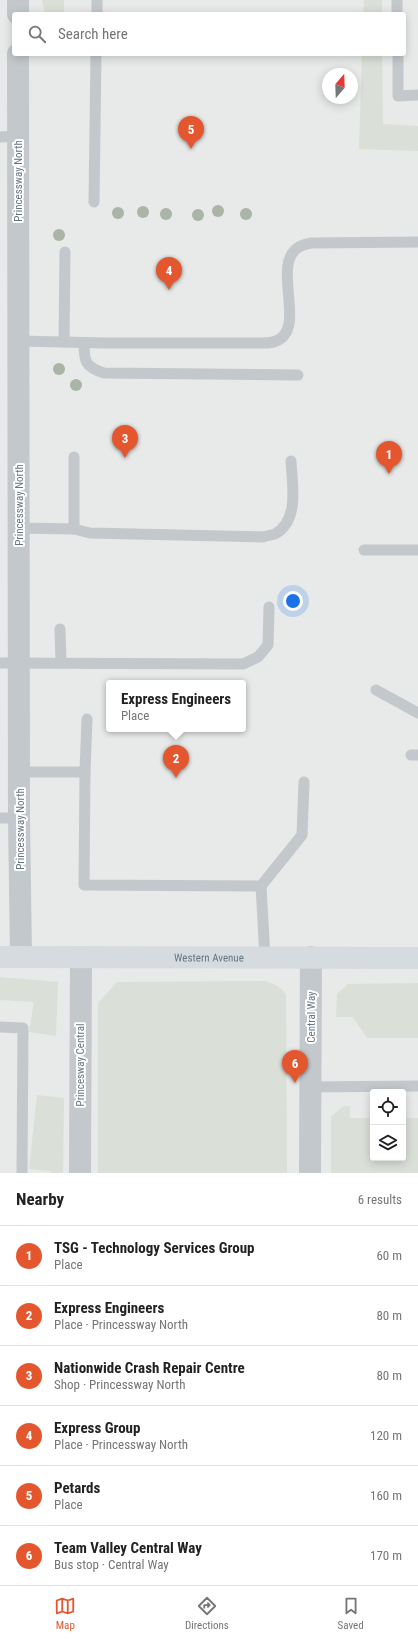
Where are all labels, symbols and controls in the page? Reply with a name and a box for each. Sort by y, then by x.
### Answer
search box [12,12,406,56]
icon: search [26,23,48,45]
text: Search here [58,25,128,43]
north arrow [322,68,358,104]
pin: 5 [178,116,204,149]
street label: Princessway North [12,140,25,222]
pin: 4 [156,257,182,290]
pin: 3 [112,425,138,458]
pin: 1 [376,441,402,474]
street label: Princessway North [13,464,26,546]
your location [283,591,303,611]
popup [106,680,246,732]
text: Express Engineers [121,690,231,708]
text: Place [121,708,149,723]
pin: 2 [163,745,189,778]
street label: Princessway North [14,788,27,870]
street label: Western Avenue [174,951,244,964]
street label: Central Way [305,991,318,1043]
street label: Princesway Central [74,1024,87,1106]
pin: 6 [282,1050,308,1083]
map controls [370,1089,406,1161]
button: locate [370,1089,406,1125]
button: layers [370,1125,406,1161]
text: Nearby [16,1189,64,1209]
text: 6 results [358,1192,402,1207]
text: TSG - Technology Services Group [54,1239,254,1257]
text: 1 [26,1248,32,1263]
text: 60 m [376,1248,402,1263]
text: Place [54,1257,83,1272]
text: Express Engineers [54,1299,164,1317]
text: 2 [26,1308,32,1323]
text: 80 m [376,1308,402,1323]
text: Place · Princessway North [54,1317,188,1332]
text: Nationwide Crash Repair Centre [54,1359,245,1377]
text: 3 [26,1368,32,1383]
text: 80 m [376,1368,402,1383]
text: Shop · Princessway North [54,1377,185,1392]
text: Express Group [54,1419,140,1437]
text: 4 [26,1428,32,1443]
text: 120 m [370,1428,402,1443]
text: Place · Princessway North [54,1437,188,1452]
text: Petards [54,1479,100,1497]
text: 5 [26,1488,32,1503]
text: 160 m [370,1488,402,1503]
text: Place [54,1497,83,1512]
text: Team Valley Central Way [54,1539,202,1557]
text: 6 [26,1548,32,1563]
text: 170 m [370,1548,402,1563]
text: Bus stop · Central Way [54,1557,169,1572]
tab: Map [54,1595,76,1632]
tab: Directions [185,1595,229,1632]
tab: Saved [338,1595,364,1632]

